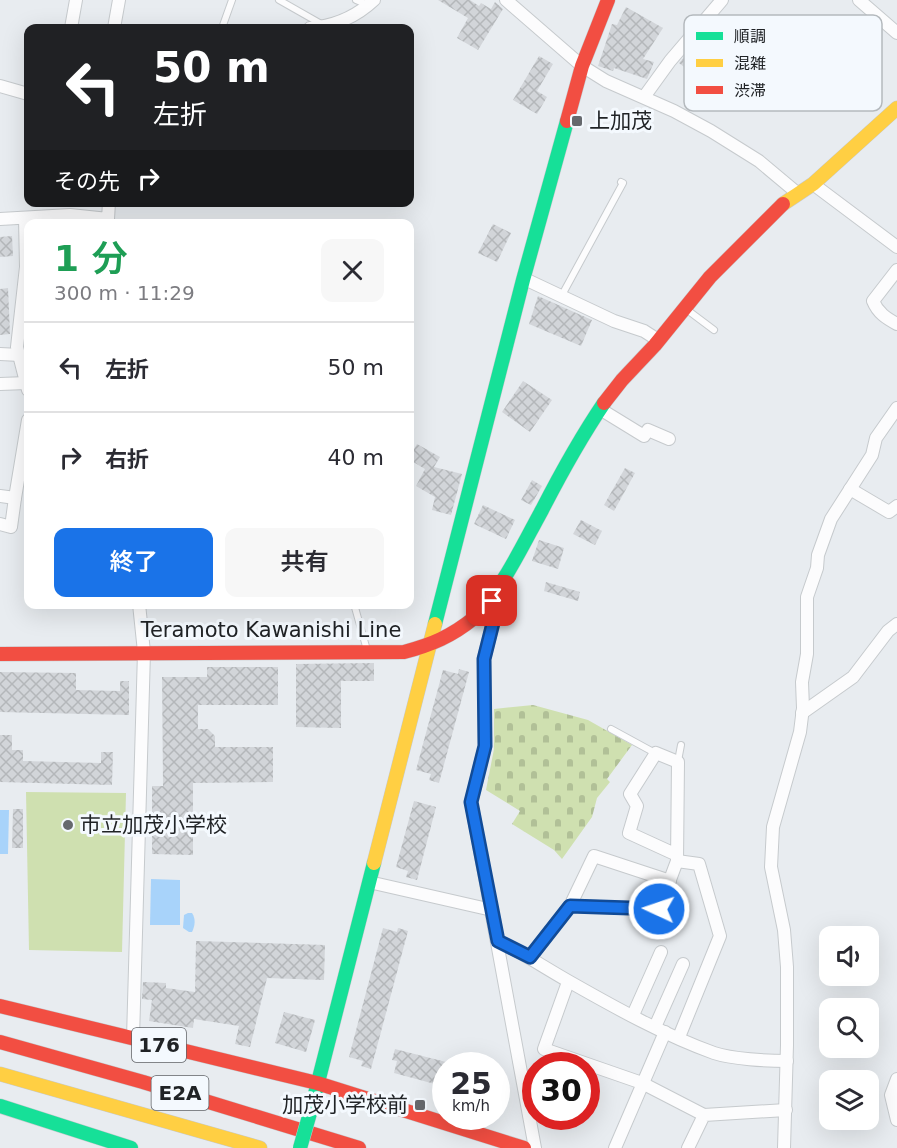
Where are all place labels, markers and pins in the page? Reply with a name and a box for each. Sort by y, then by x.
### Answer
place label: 上加茂 [589,109,652,133]
marker: 上加茂 [570,114,584,128]
pin [466,575,517,626]
place label: 市立加茂小学校 [80,813,227,837]
marker: 市立加茂小学校 [61,818,75,832]
place label: 加茂小学校前 [282,1093,408,1117]
marker: 加茂小学校前 [413,1098,427,1112]

